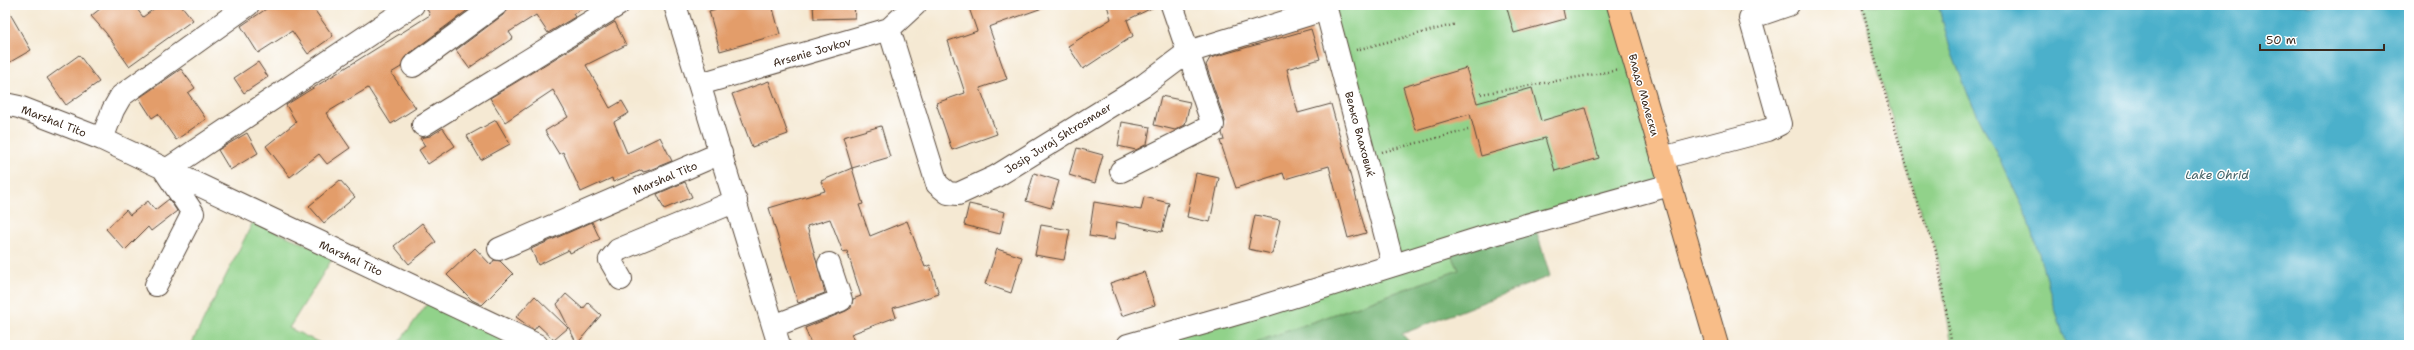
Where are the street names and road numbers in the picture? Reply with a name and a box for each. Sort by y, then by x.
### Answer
street label: Arsenie Jovkov [771,34,853,71]
street label: Владо Малески [1625,52,1662,138]
street label: Вељко Влаховиќ [1341,90,1378,179]
street label: Josip Juraj Shtrosmaer [1002,99,1114,177]
street label: Marshal Tito [19,102,89,141]
street label: Marshal Tito [631,158,700,199]
street label: Marshal Tito [317,237,385,280]

